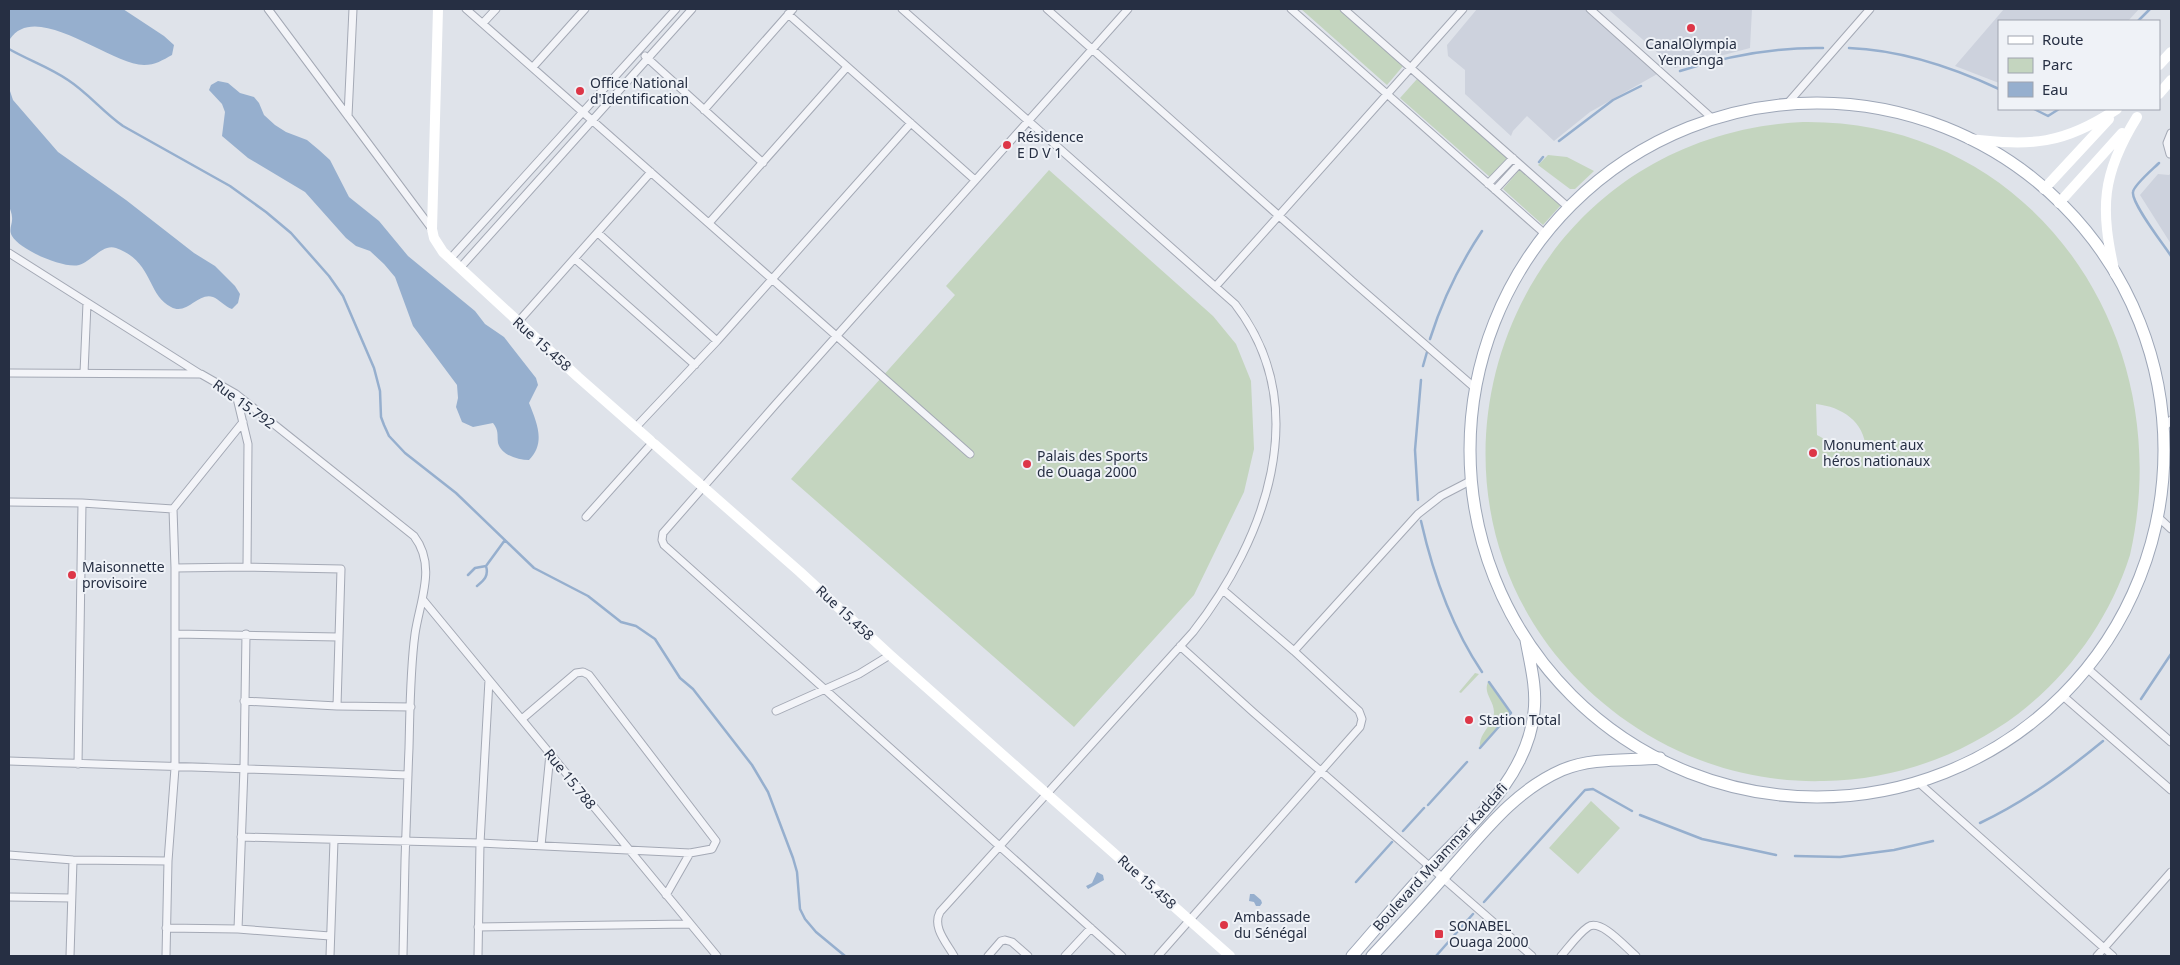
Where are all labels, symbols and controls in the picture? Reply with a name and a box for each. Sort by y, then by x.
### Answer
legend [1998,20,2160,110]
marker: CanalOlympia Yennenga [1685,22,1697,34]
text: Route [2042,29,2084,49]
place label: CanalOlympia Yennenga [1645,34,1737,69]
text: Parc [2042,54,2073,74]
place label: Office National d'Identification [590,73,689,108]
text: Eau [2042,79,2068,99]
marker: Office National d'Identification [574,85,586,97]
place label: Résidence E D V 1 [1017,127,1084,162]
marker: Résidence E D V 1 [1001,139,1013,151]
street label: Rue 15.458 [509,312,576,375]
street label: Rue 15.792 [209,375,279,433]
place label: Monument aux héros nationaux [1823,435,1931,470]
place label: Palais des Sports de Ouaga 2000 [1037,446,1148,481]
marker: Monument aux héros nationaux [1807,447,1819,459]
marker: Palais des Sports de Ouaga 2000 [1021,458,1033,470]
place label: Maisonnette provisoire [82,557,165,592]
marker: Maisonnette provisoire [66,569,78,581]
street label: Rue 15.458 [812,581,878,644]
place label: Station Total [1479,710,1561,729]
marker: Station Total [1463,714,1475,726]
street label: Rue 15.788 [540,744,601,813]
street label: Boulevard Muammar Kaddafi [1368,779,1511,935]
street label: Rue 15.458 [1114,850,1181,913]
place label: Ambassade du Sénégal [1234,907,1310,942]
place label: SONABEL Ouaga 2000 [1449,916,1529,951]
marker: Ambassade du Sénégal [1218,919,1230,931]
marker: SONABEL Ouaga 2000 [1433,928,1445,940]

